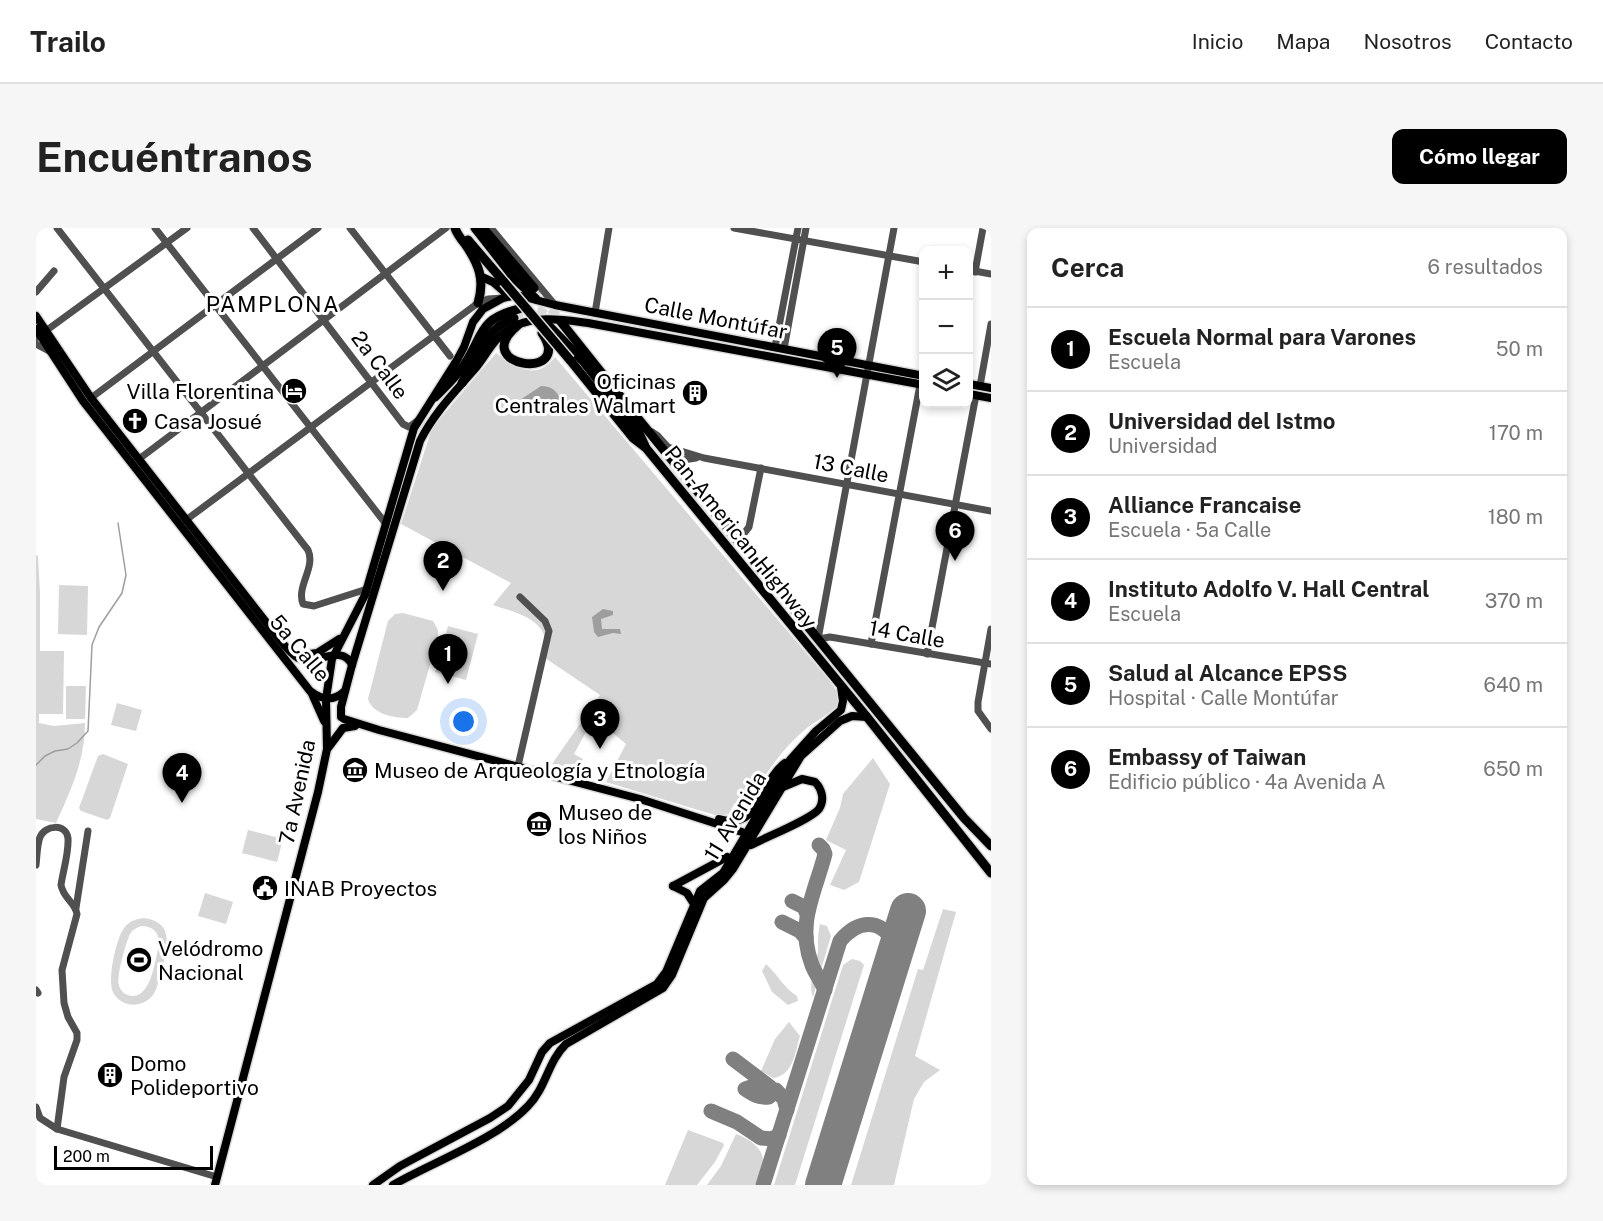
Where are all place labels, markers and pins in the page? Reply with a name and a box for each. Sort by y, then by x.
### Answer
pin: 5 [818,328,856,378]
place label: Oficinas Centrales Walmart [495,369,676,418]
hotel icon: Villa Florentina [279,376,309,406]
building icon: Oficinas Centrales Walmart [680,378,710,408]
place label: Villa Florentina [127,379,274,404]
church icon: Casa Josué [120,406,150,436]
place label: Casa Josué [154,409,262,434]
pin: 6 [936,512,974,561]
pin: 2 [424,542,462,591]
pin: 1 [428,634,468,684]
pin: 3 [580,700,620,749]
pin: 4 [162,754,202,803]
museum icon: Museo de Arqueología y Etnología [340,755,370,785]
place label: Museo de Arqueología y Etnología [374,758,705,783]
place label: Museo de los Niños [558,800,652,849]
museum icon: Museo de los Niños [524,809,554,839]
public building icon: INAB Proyectos [250,873,280,903]
place label: INAB Proyectos [284,876,437,901]
place label: Velódromo Nacional [158,936,263,985]
sports icon: Velódromo Nacional [124,945,154,975]
place label: Domo Polideportivo [130,1051,259,1100]
building icon: Domo Polideportivo [95,1060,125,1090]

